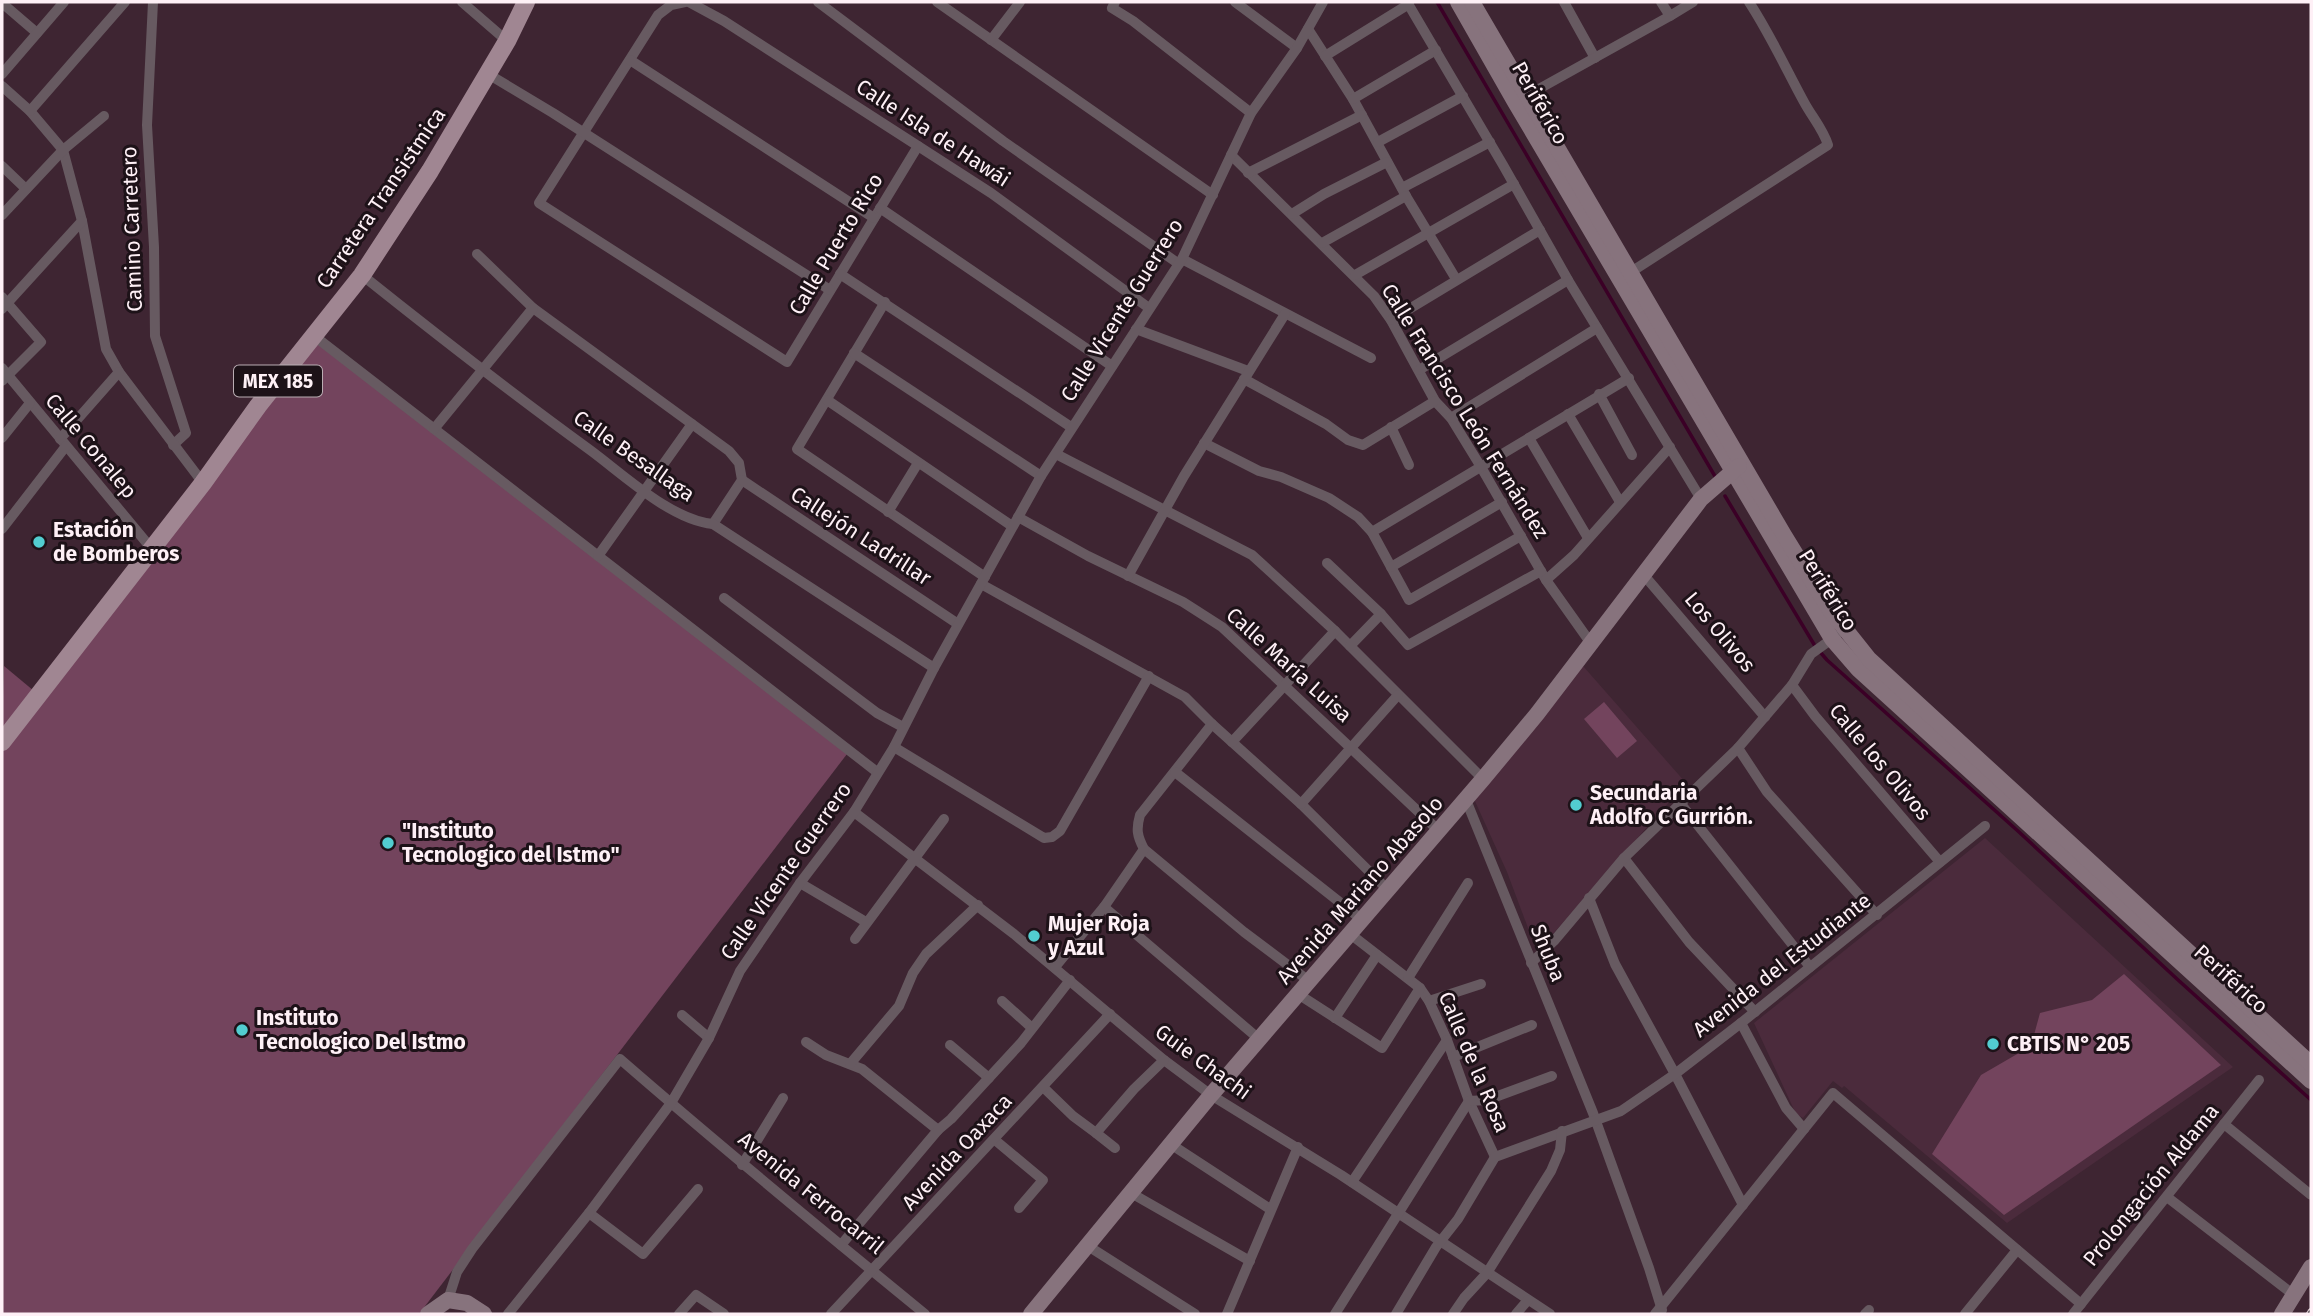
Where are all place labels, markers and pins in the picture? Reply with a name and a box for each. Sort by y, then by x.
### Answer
place label: Estación de Bomberos [53,517,179,567]
marker: Estación de Bomberos [31,534,47,550]
place label: Secundaria Adolfo C Gurrión. [1589,780,1753,830]
marker: Secundaria Adolfo C Gurrión. [1568,797,1584,813]
place label: "Instituto Tecnologico del Istmo" [402,818,620,868]
marker: "Instituto Tecnologico del Istmo" [380,835,396,851]
place label: Mujer Roja y Azul [1047,911,1150,961]
marker: Mujer Roja y Azul [1026,928,1042,944]
place label: Instituto Tecnologico Del Istmo [256,1005,466,1055]
marker: Instituto Tecnologico Del Istmo [234,1022,250,1038]
place label: CBTIS N° 205 [2007,1031,2130,1057]
marker: CBTIS N° 205 [1985,1036,2001,1052]

